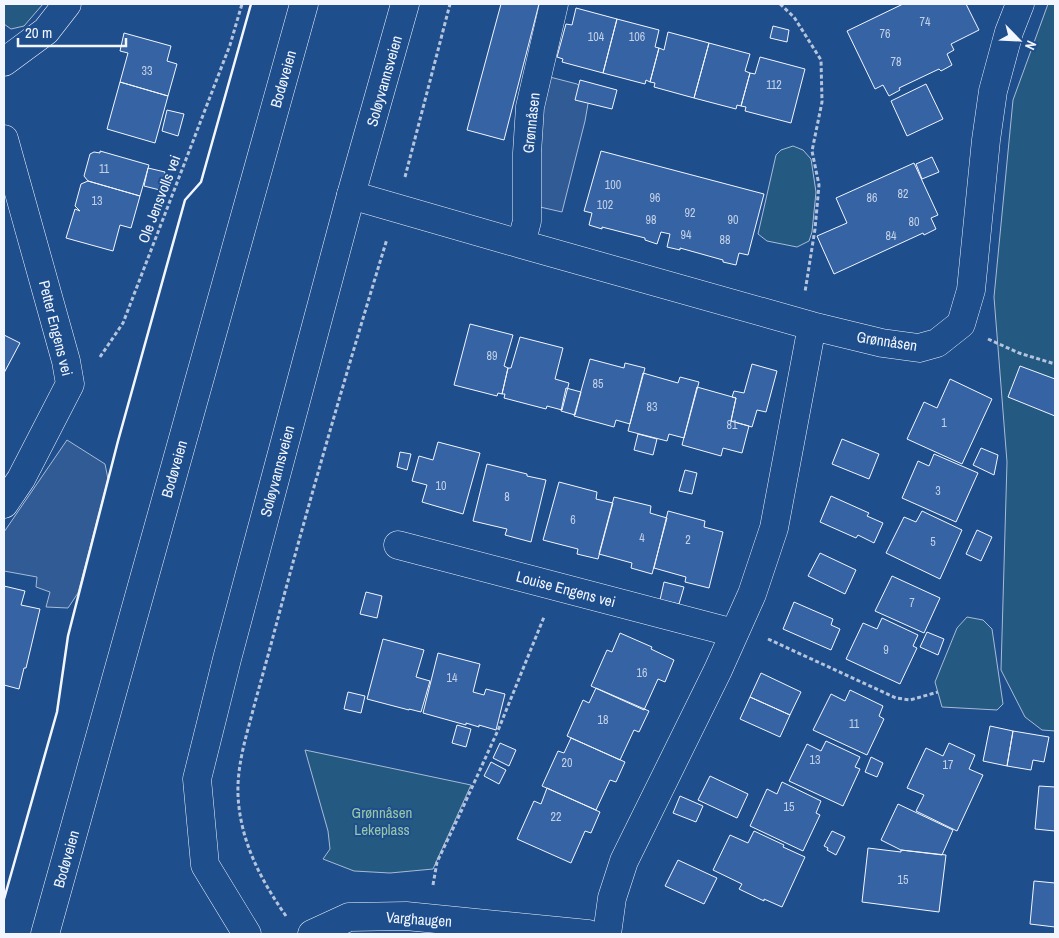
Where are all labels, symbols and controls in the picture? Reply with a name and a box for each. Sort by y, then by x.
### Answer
house number: 74 [920,14,931,30]
scale bar [18,15,125,47]
north arrow [994,15,1044,65]
text: 20 m [25,22,52,43]
house number: 76 [880,26,890,42]
house number: 104 [588,29,605,45]
house number: 106 [629,29,645,45]
street label: Soløyvannsveien [361,33,407,129]
text: N [1021,38,1041,53]
street label: Bodøveien [265,48,301,110]
house number: 78 [891,54,901,70]
house number: 33 [142,63,152,79]
house number: 112 [766,77,782,93]
street label: Grønnåsen [517,92,545,154]
street label: Ole Jensvolls vei [133,152,185,246]
house number: 11 [99,161,110,177]
house number: 100 [605,177,621,193]
house number: 82 [898,186,908,202]
house number: 96 [650,190,660,206]
house number: 86 [867,190,877,206]
house number: 13 [92,193,102,209]
house number: 102 [597,197,613,213]
house number: 92 [685,205,695,221]
house number: 98 [646,212,656,228]
house number: 90 [728,212,738,228]
house number: 80 [909,214,919,230]
house number: 94 [681,227,692,243]
house number: 84 [886,228,897,244]
house number: 88 [720,232,730,248]
street label: Petter Engens vei [34,278,78,378]
street label: Grønnåsen [855,326,919,356]
house number: 89 [487,348,497,364]
house number: 85 [593,376,604,392]
house number: 83 [647,399,657,415]
house number: 1 [941,415,947,431]
house number: 81 [727,417,738,433]
street label: Soløyvannsveien [255,423,299,519]
street label: Bodøveien [156,438,192,500]
house number: 10 [436,478,446,494]
house number: 3 [935,483,941,499]
house number: 8 [504,489,510,505]
house number: 6 [570,512,576,528]
house number: 4 [639,530,645,546]
house number: 2 [685,532,691,548]
house number: 5 [930,534,936,550]
street label: Louise Engens vei [514,566,618,612]
house number: 7 [909,595,915,611]
house number: 9 [883,642,889,658]
house number: 16 [637,665,647,681]
house number: 14 [447,670,458,686]
house number: 18 [598,712,608,728]
house number: 11 [849,716,860,732]
house number: 13 [810,752,820,768]
house number: 20 [562,755,572,771]
house number: 17 [943,757,954,773]
house number: 15 [784,799,795,815]
park label: Grønnåsen Lekeplass [352,802,412,840]
house number: 22 [551,809,561,825]
street label: Bodøveien [48,828,84,890]
house number: 15 [898,872,909,888]
street label: Varghaugen [385,906,453,932]

